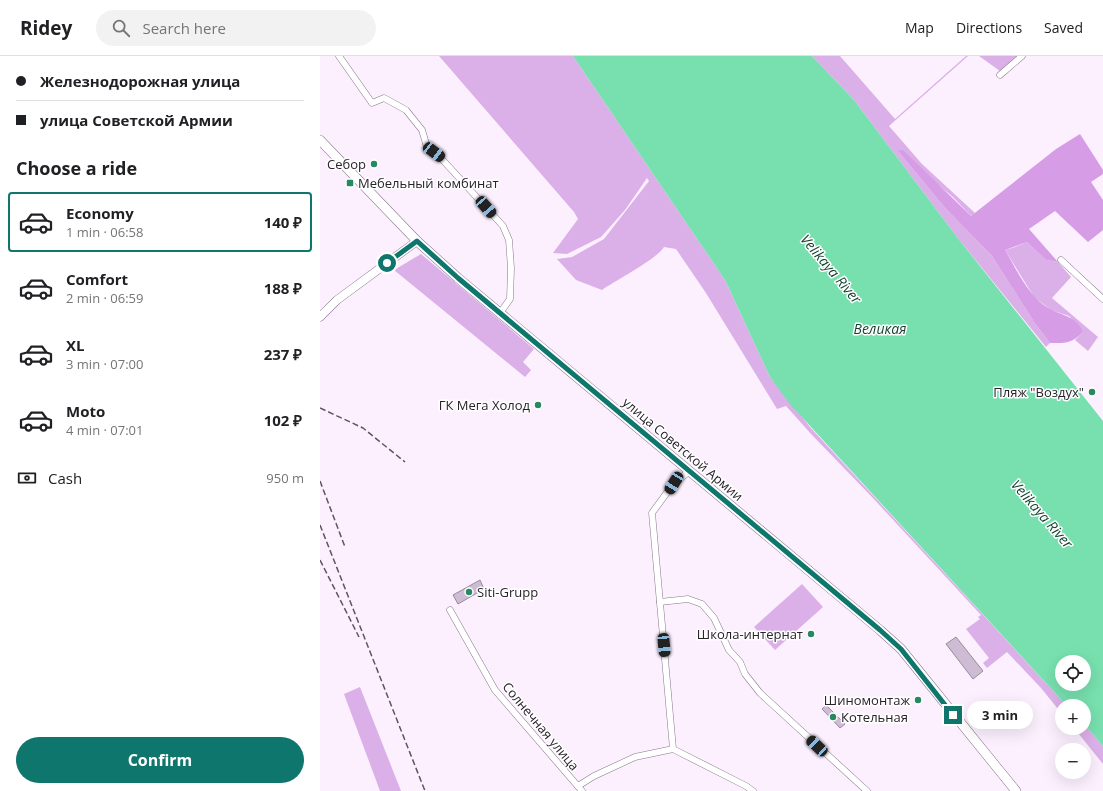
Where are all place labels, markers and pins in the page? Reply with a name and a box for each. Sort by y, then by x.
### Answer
place label: Себор [327,155,366,173]
marker: Себор [369,159,379,169]
place label: Мебельный комбинат [358,174,499,192]
marker: Мебельный комбинат [345,178,355,188]
place label: Пляж "Воздух" [993,383,1084,401]
marker: Пляж "Воздух" [1087,387,1097,397]
place label: ГК Мега Холод [439,396,531,414]
marker: ГК Мега Холод [533,400,543,410]
place label: Siti-Grupp [477,583,538,601]
marker: Siti-Grupp [464,587,474,597]
place label: Школа-интернат [697,625,803,643]
marker: Школа-интернат [806,629,816,639]
place label: Шиномонтаж [824,691,910,709]
marker: Шиномонтаж [913,695,923,705]
place label: Котельная [841,708,908,726]
marker: Котельная [828,712,838,722]

